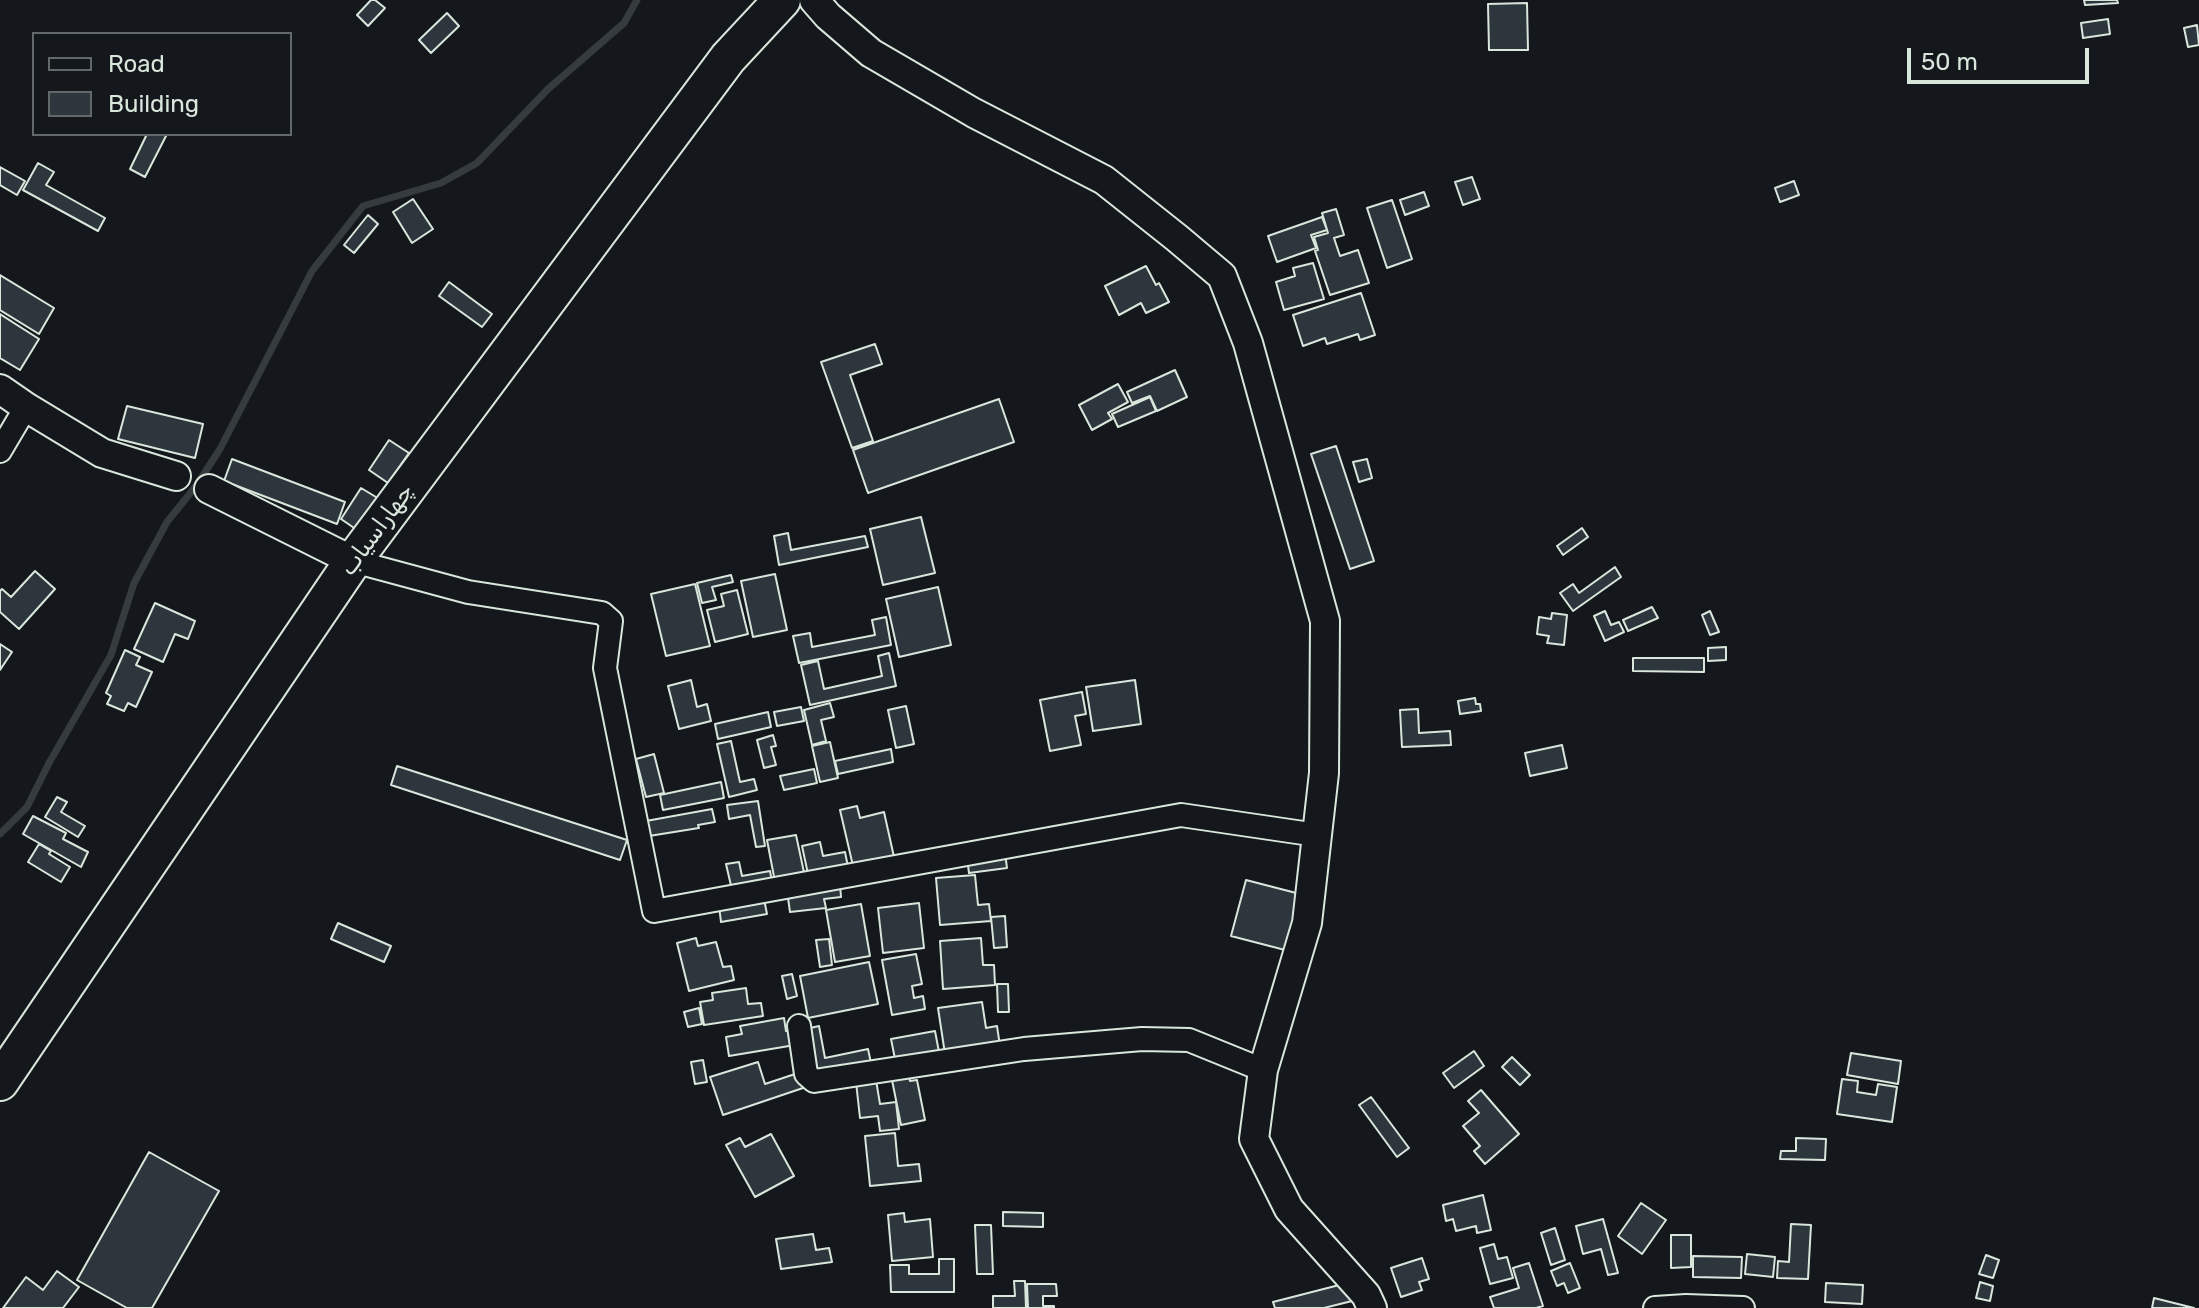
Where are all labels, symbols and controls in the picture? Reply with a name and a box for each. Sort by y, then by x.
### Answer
legend [32,32,292,136]
scale bar [1911,32,2093,82]
text: 50 m [1921,48,1978,76]
text: Road [108,50,165,78]
text: Building [108,90,199,118]
street label: چهاراسیاب [334,478,420,582]

